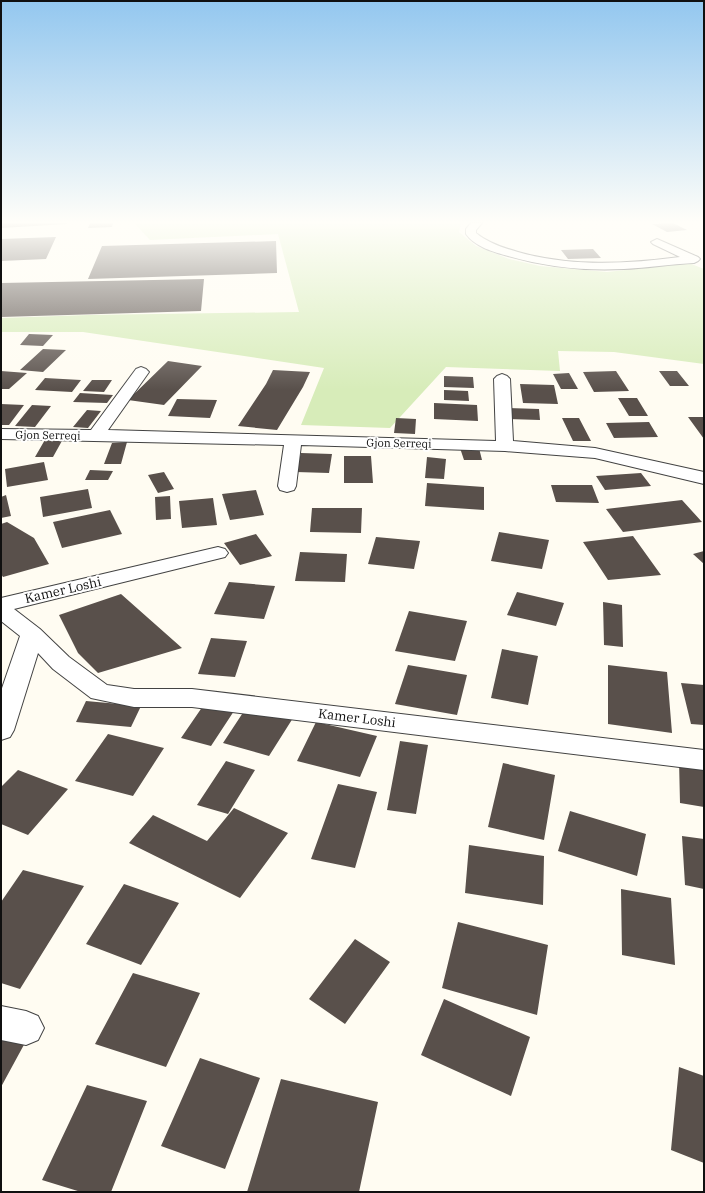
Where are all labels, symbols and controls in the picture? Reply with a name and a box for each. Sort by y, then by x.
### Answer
street label: Gjon Serreqi [15,427,81,443]
street label: Gjon Serreqi [366,435,432,451]
street label: Kamer Loshi [23,573,103,607]
street label: Kamer Loshi [317,705,397,731]

